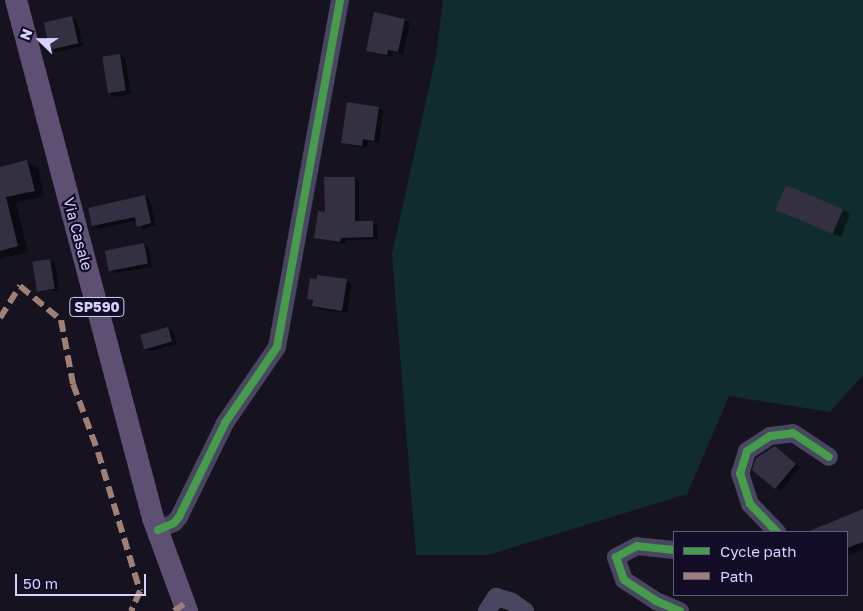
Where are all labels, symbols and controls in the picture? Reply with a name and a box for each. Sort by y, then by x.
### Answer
north arrow [15,15,65,65]
text: N [16,26,35,42]
street label: Via Casale [60,196,96,272]
road number: SP590 [68,296,126,318]
legend [673,531,848,596]
text: Cycle path [720,542,796,560]
scale bar [18,564,149,596]
text: Path [720,567,753,585]
text: 50 m [23,574,58,592]

